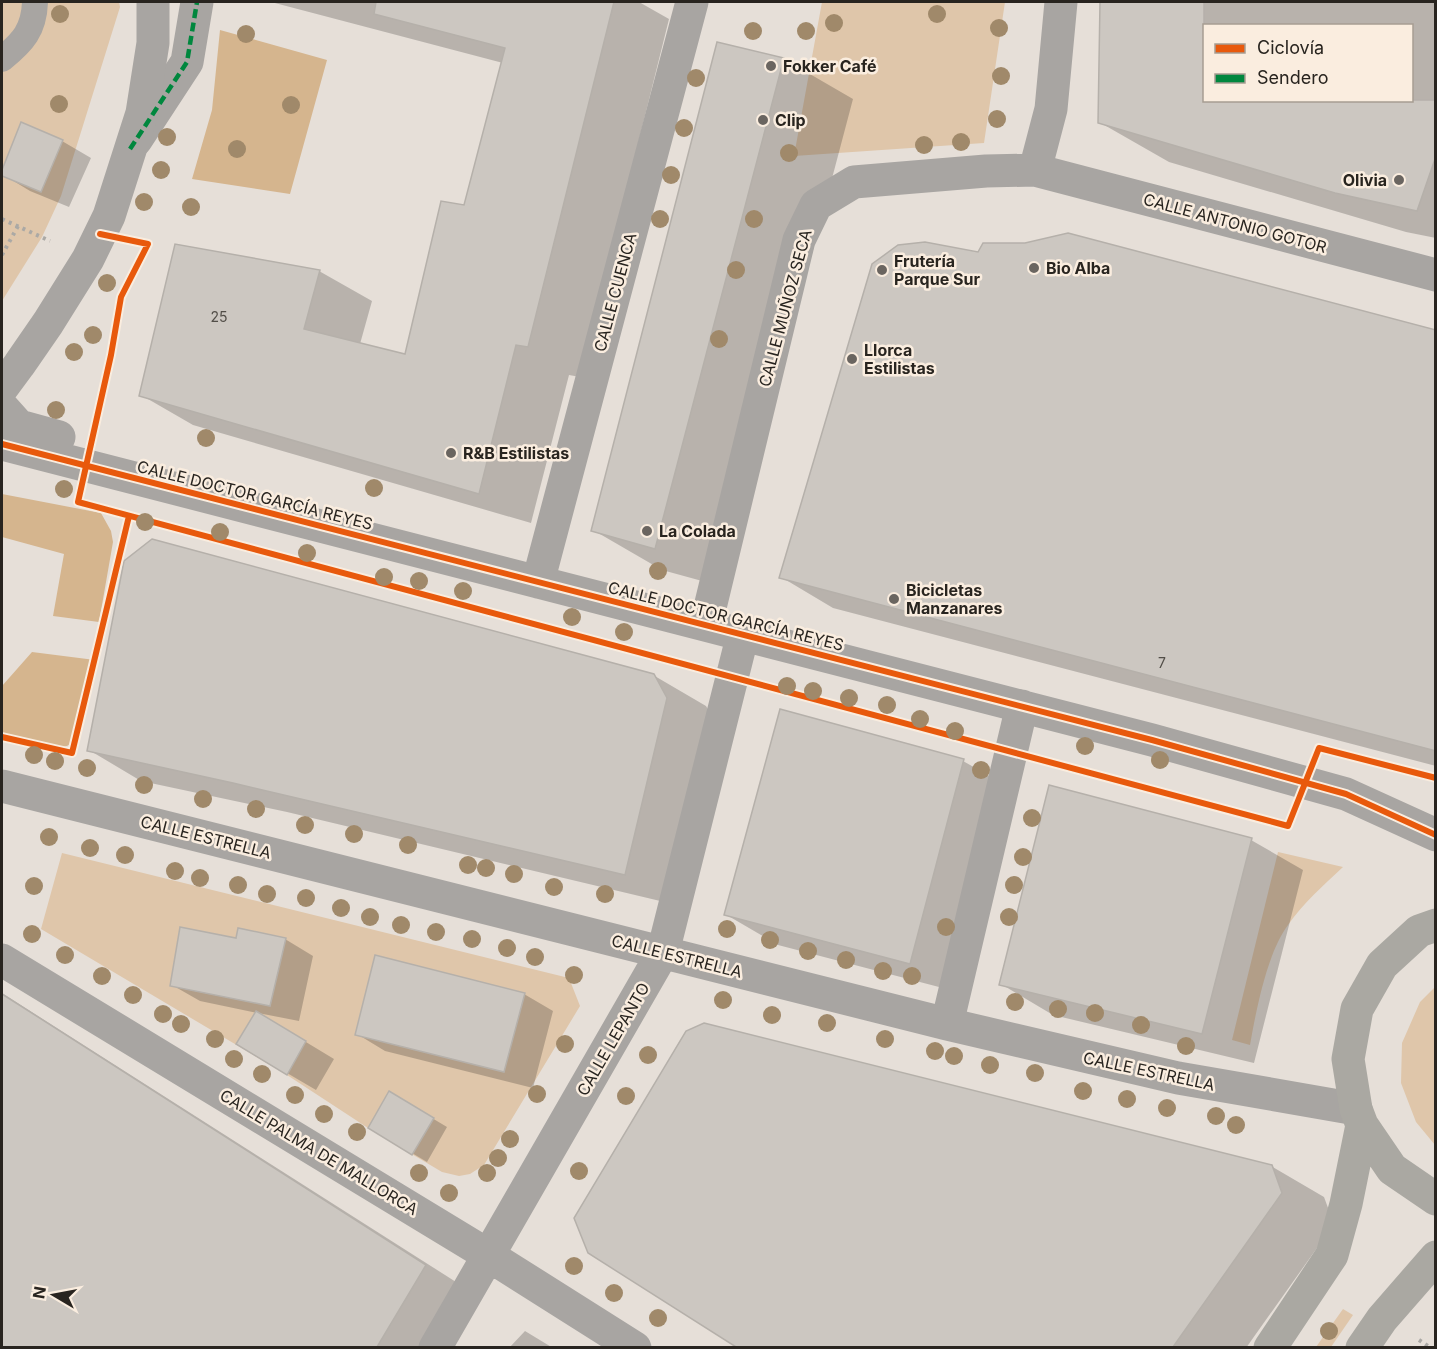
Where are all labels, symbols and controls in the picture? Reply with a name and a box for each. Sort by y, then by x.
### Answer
legend [1203,24,1413,102]
text: Ciclovía [1257,37,1324,58]
place label: Fokker Café [783,56,876,76]
marker: Fokker Café [764,59,778,73]
text: Sendero [1257,67,1328,88]
place label: Clip [775,110,806,130]
marker: Clip [756,113,770,127]
place label: Olivia [1343,170,1387,190]
marker: Olivia [1392,173,1406,187]
street label: CALLE ANTONIO GOTOR [1141,189,1329,257]
street label: CALLE MUÑOZ SECA [754,227,816,389]
street label: CALLE CUENCA [590,230,640,354]
place label: Frutería Parque Sur [894,251,980,289]
place label: Bio Alba [1046,258,1110,278]
marker: Bio Alba [1027,261,1041,275]
marker: Frutería Parque Sur [875,263,889,277]
house number: 25 [210,308,228,325]
place label: Llorca Estilistas [864,340,935,378]
marker: Llorca Estilistas [845,352,859,366]
place label: R&B Estilistas [463,443,569,463]
marker: R&B Estilistas [444,446,458,460]
street label: CALLE DOCTOR GARCÍA REYES [135,456,375,534]
place label: La Colada [659,521,736,541]
marker: La Colada [640,524,654,538]
street label: CALLE DOCTOR GARCÍA REYES [606,577,846,655]
place label: Bicicletas Manzanares [906,580,1003,618]
marker: Bicicletas Manzanares [887,592,901,606]
house number: 7 [1158,654,1166,671]
street label: CALLE ESTRELLA [139,811,273,863]
street label: CALLE ESTRELLA [610,930,744,982]
street label: CALLE LEPANTO [572,979,654,1099]
street label: CALLE ESTRELLA [1081,1047,1217,1095]
street label: CALLE PALMA DE MALLORCA [216,1085,422,1219]
north arrow [24,1265,84,1325]
text: N [28,1285,50,1300]

